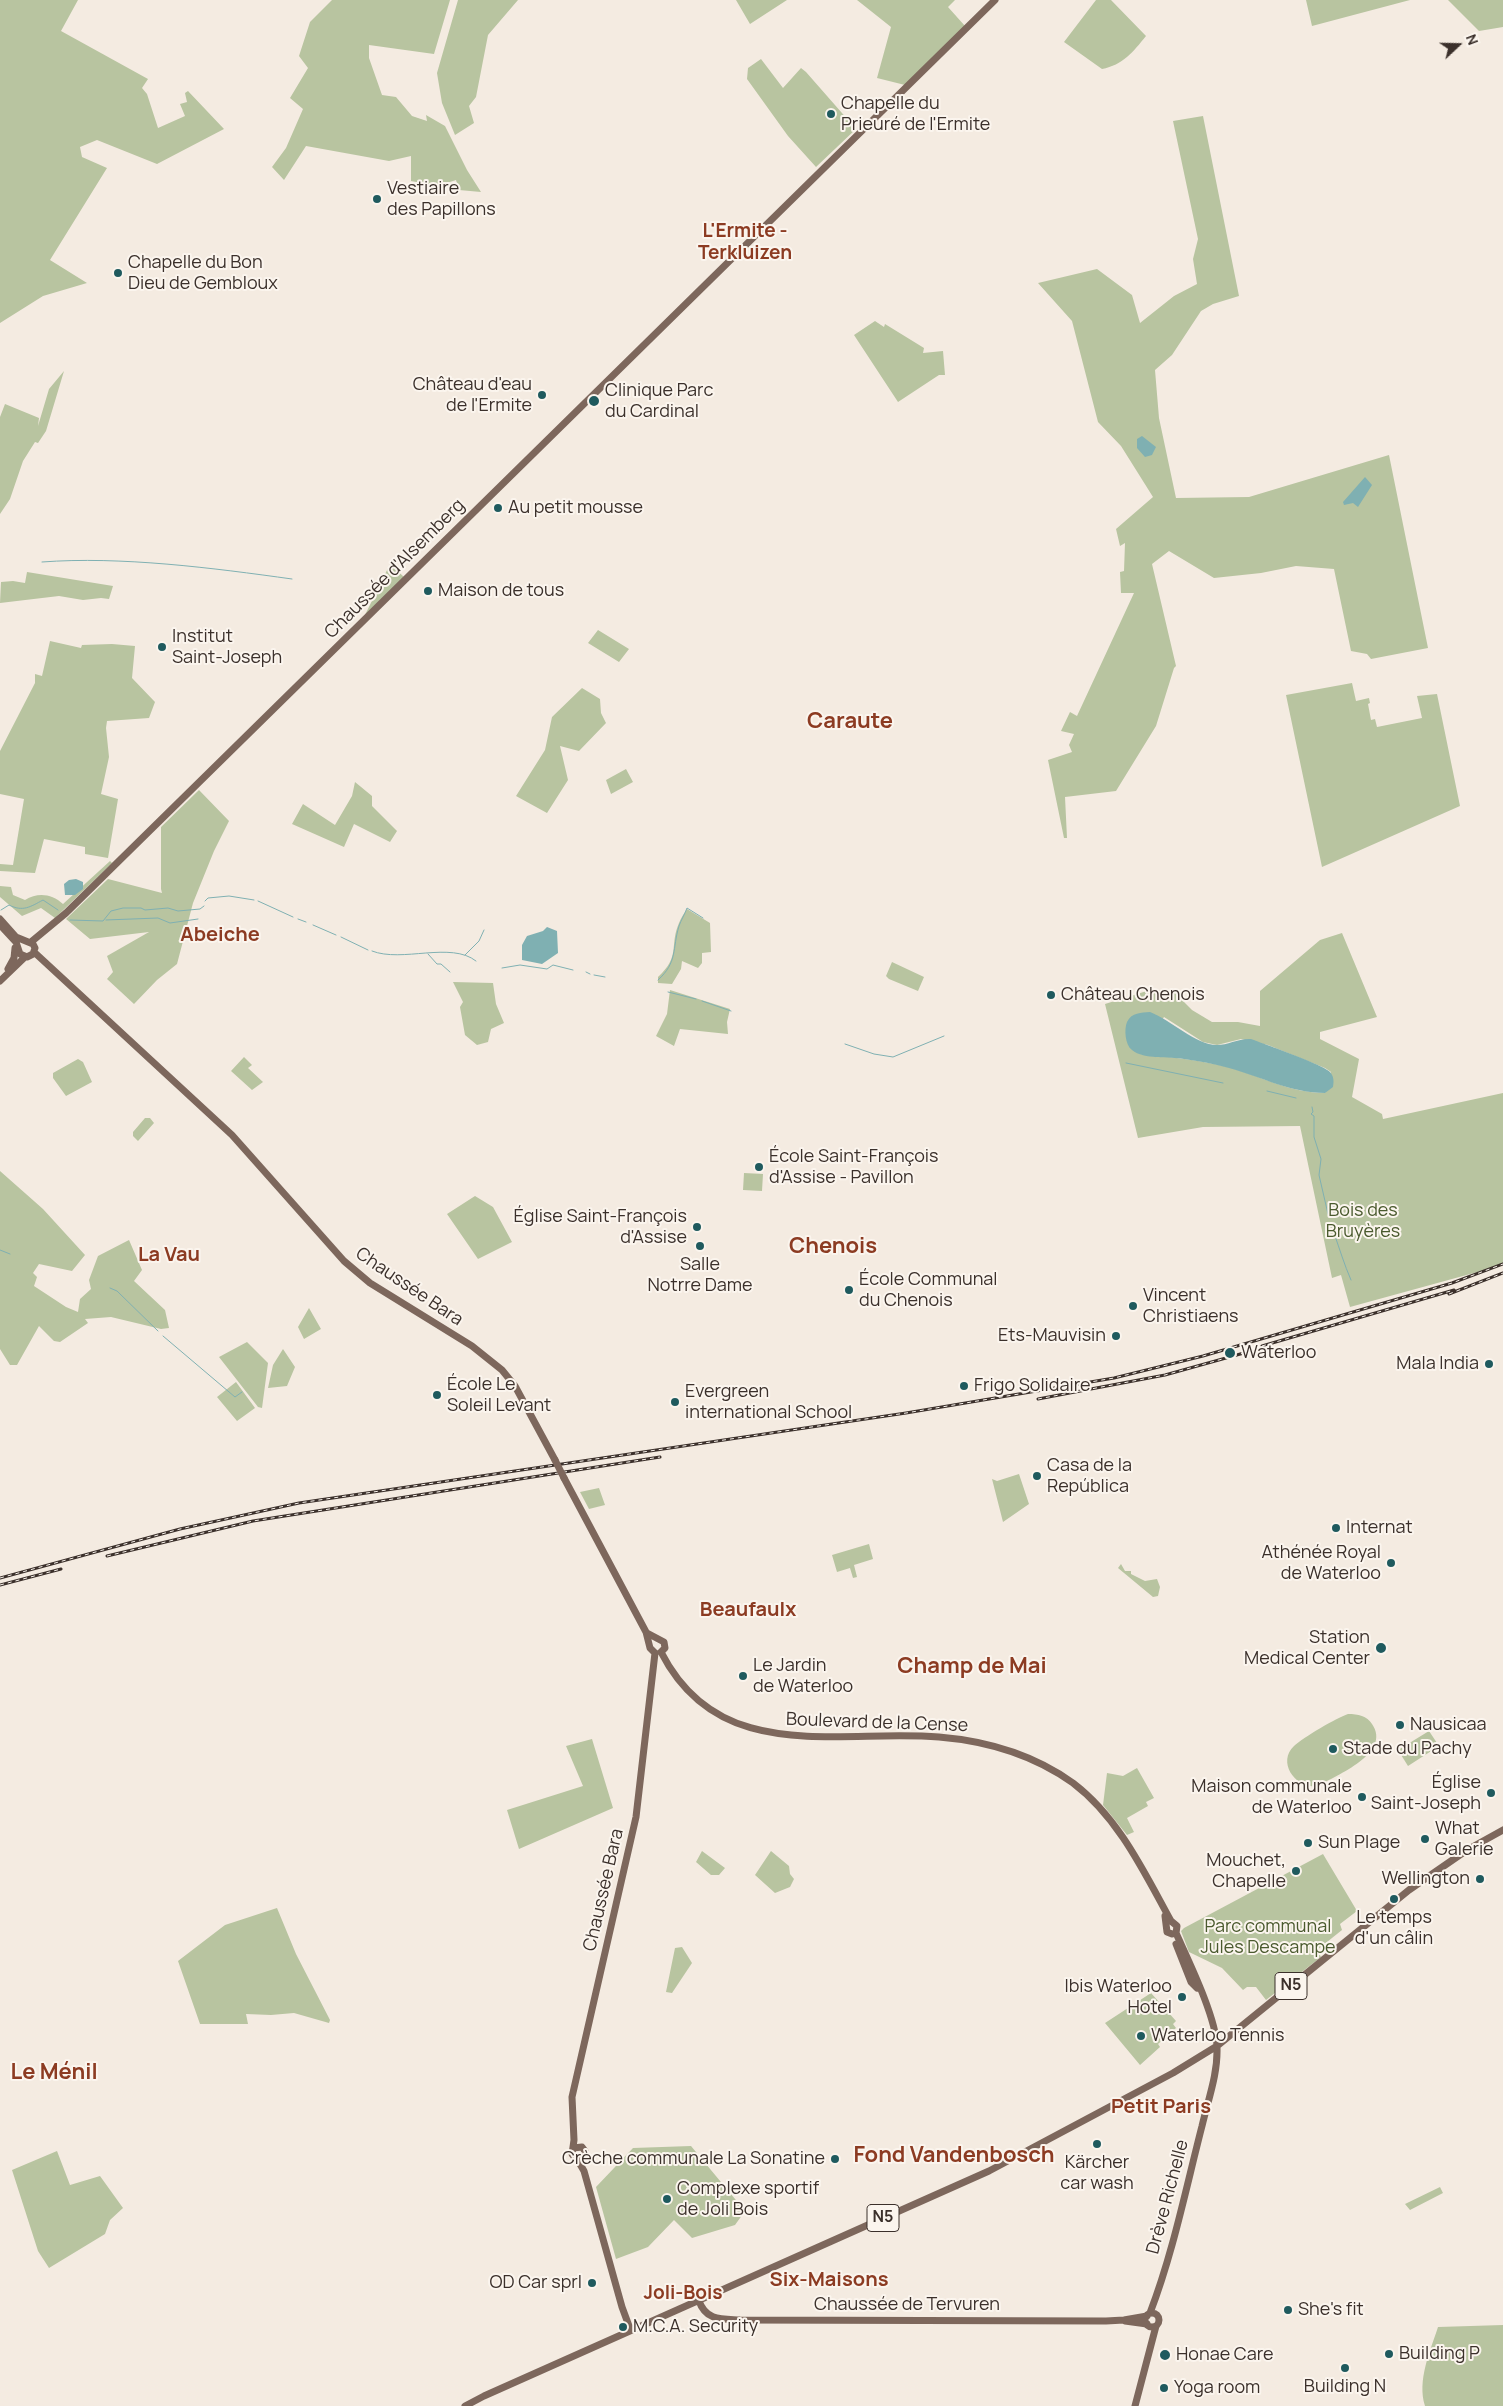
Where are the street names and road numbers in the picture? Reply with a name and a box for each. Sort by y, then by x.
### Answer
street label: Chaussée d'Alsemberg [321,495,469,643]
street label: Chaussée Bara [351,1243,467,1331]
street label: Boulevard de la Cense [786,1709,968,1737]
street label: Chaussée Bara [579,1827,629,1953]
road number: N5 [1275,1972,1307,2000]
street label: Drève Richelle [1142,2138,1194,2256]
road number: N5 [867,2204,899,2232]
street label: Chaussée de Tervuren [814,2294,1000,2316]

